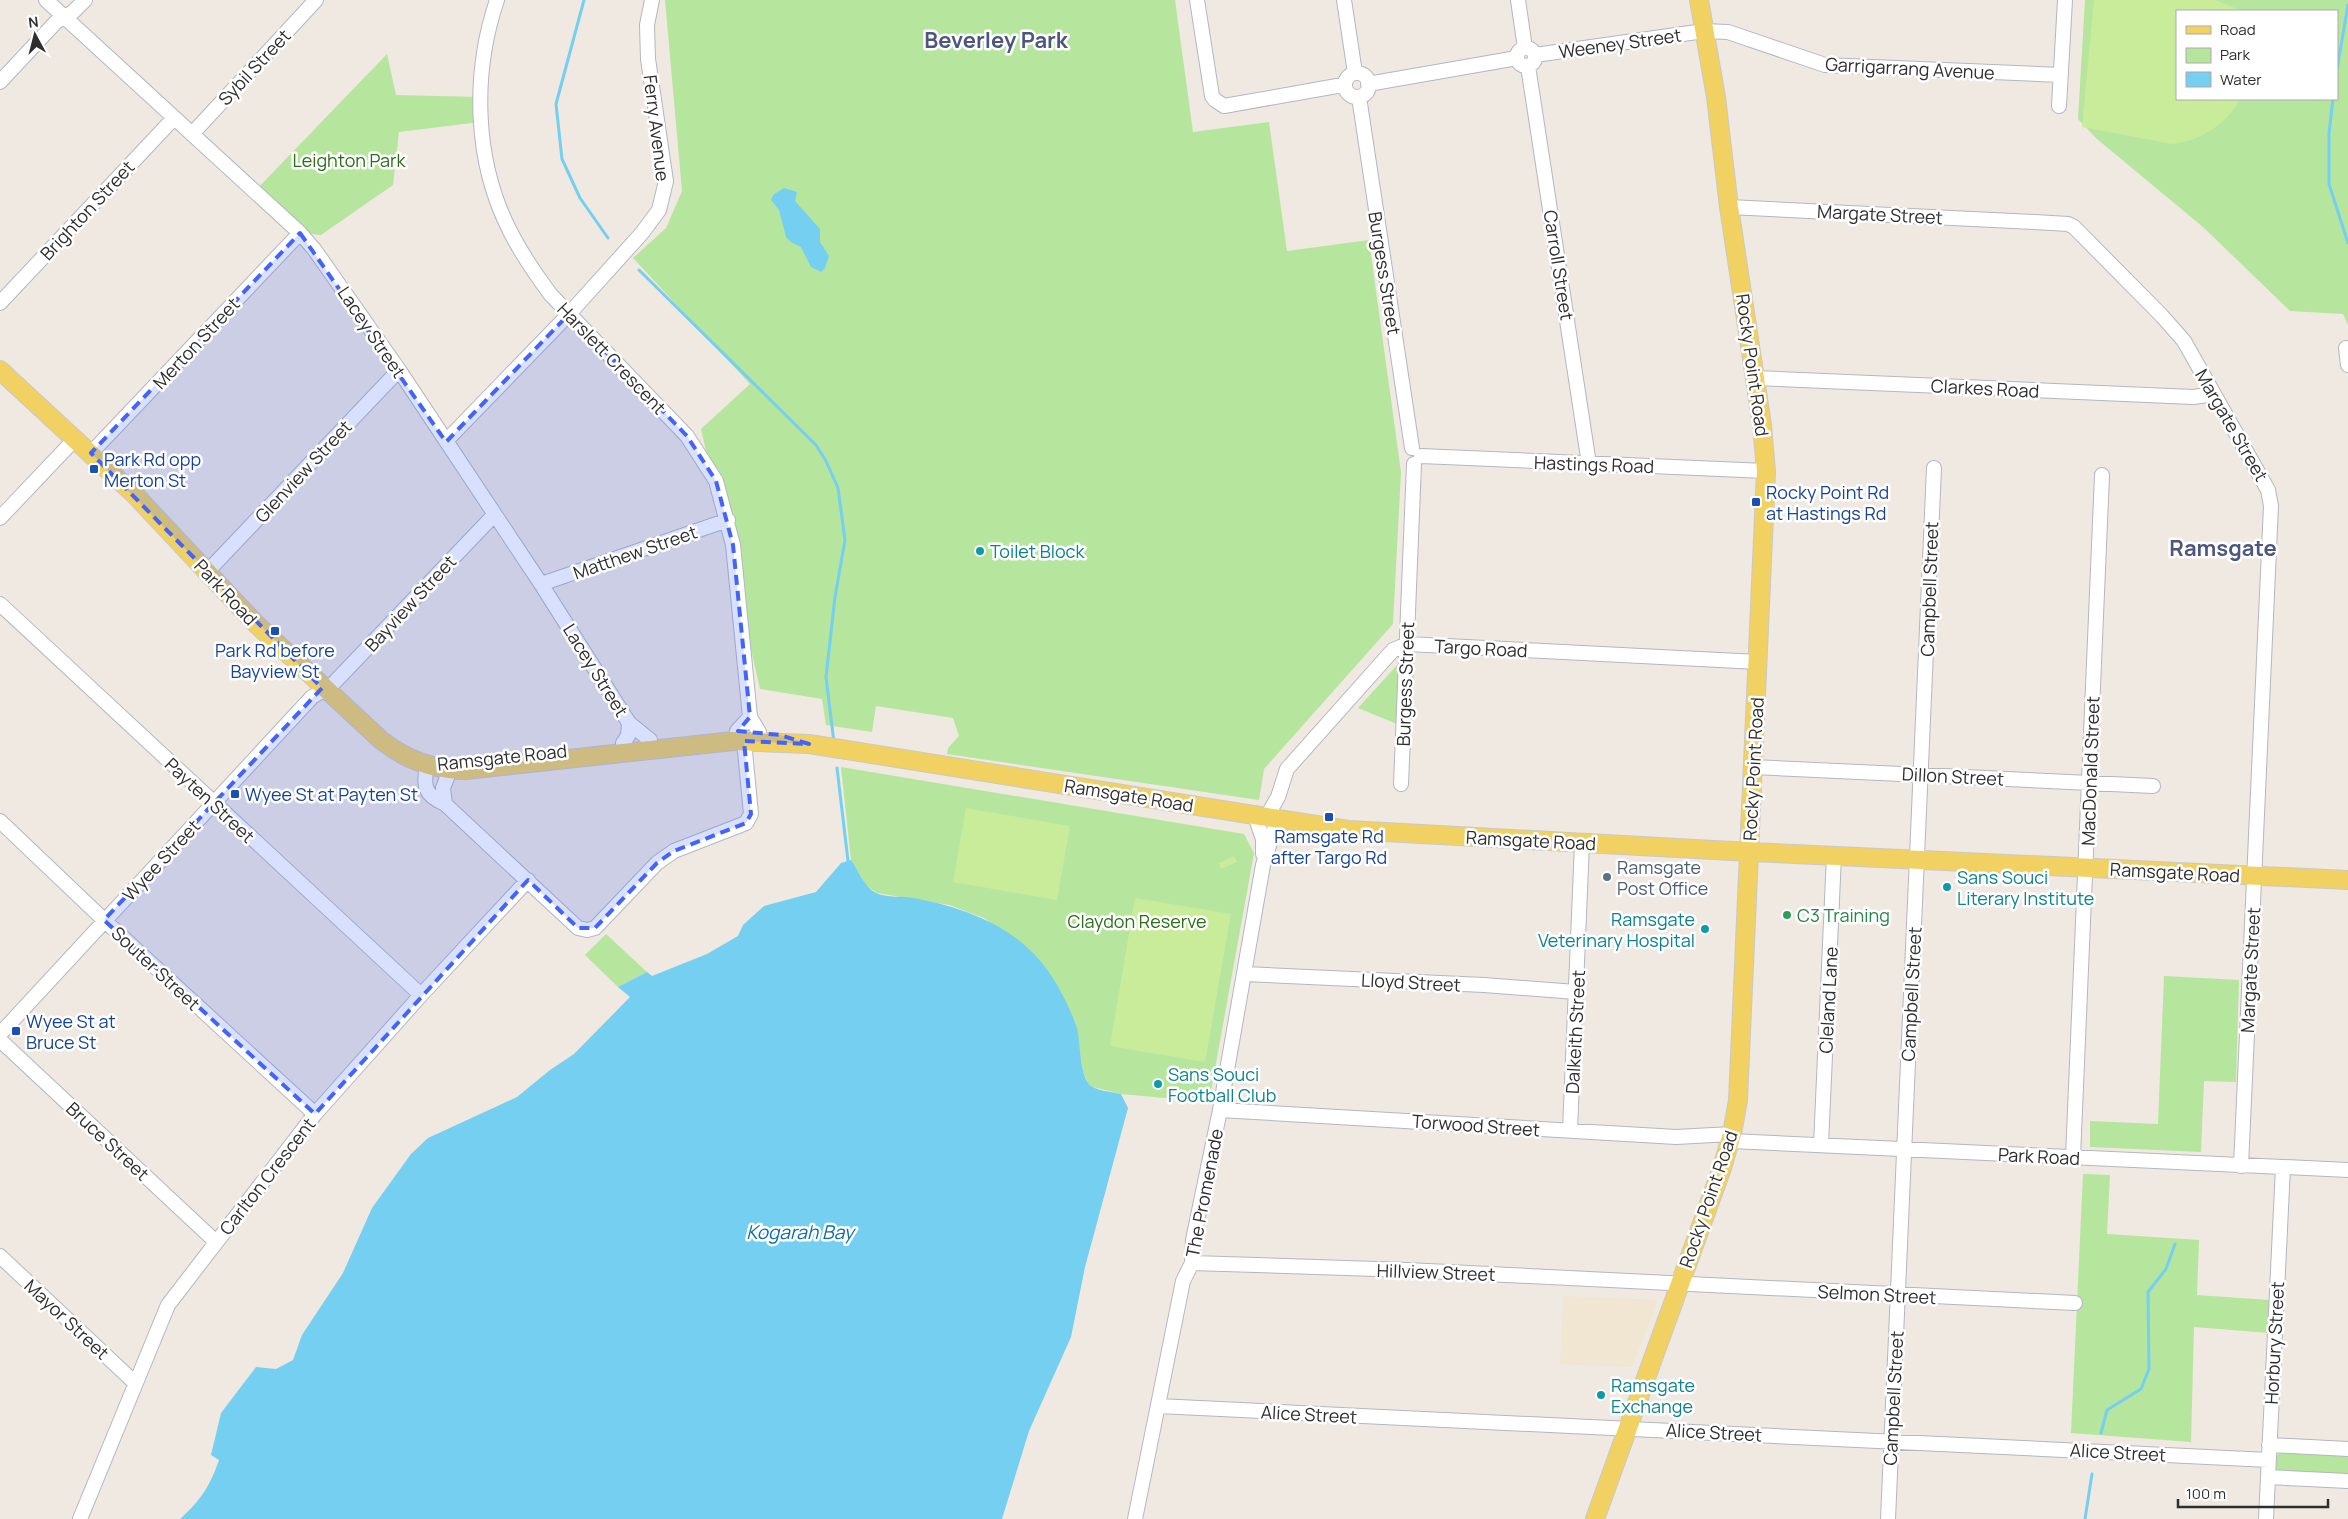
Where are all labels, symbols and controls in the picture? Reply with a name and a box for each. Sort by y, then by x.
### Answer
north arrow [10,10,60,60]
legend [2176,10,2338,100]
text: N [27,12,40,32]
text: Road [2220,19,2256,40]
street label: Weeney Street [1557,23,1683,63]
street label: Sybil Street [213,24,295,110]
district label: Beverley Park [924,25,1069,55]
text: Park [2220,44,2250,65]
street label: Garrigarrang Avenue [1825,52,1995,84]
text: Water [2220,69,2262,90]
street label: Ferry Avenue [639,73,675,183]
park label: Leighton Park [293,148,407,172]
street label: Brighton Street [35,155,139,265]
street label: Margate Street [1817,199,1943,229]
street label: Carroll Street [1538,208,1580,322]
street label: Burgess Street [1363,210,1407,336]
street label: Lacey Street [333,282,411,382]
street label: Merton Street [147,292,245,394]
street label: Rocky Point Road [1731,292,1775,438]
street label: Harslett Crescent [552,297,672,419]
street label: Margate Street [2190,365,2274,485]
street label: Clarkes Road [1930,373,2040,403]
street label: Glenview Street [249,415,357,527]
place label: Park Rd opp Merton St [104,447,201,492]
street label: Hastings Road [1533,450,1655,478]
marker: Park Rd opp Merton St [88,463,100,475]
place label: Rocky Point Rd at Hastings Rd [1766,480,1889,525]
marker: Rocky Point Rd at Hastings Rd [1750,496,1762,508]
street label: Matthew Street [570,520,700,584]
street label: Campbell Street [1915,521,1943,657]
district label: Ramsgate [2169,533,2277,563]
place label: Toilet Block [990,539,1086,563]
marker: Toilet Block [974,545,986,557]
street label: Bayview Street [359,550,461,656]
street label: Park Road [189,554,263,630]
street label: Lacey Street [558,619,634,721]
street label: Burgess Street [1391,621,1419,747]
marker: Park Rd before Bayview St [269,625,281,637]
street label: Targo Road [1434,634,1528,662]
place label: Park Rd before Bayview St [215,638,335,683]
street label: MacDonald Street [2075,696,2105,846]
street label: Rocky Point Road [1737,697,1769,841]
street label: Ramsgate Road [436,738,568,776]
street label: Payten Street [160,752,260,848]
street label: Dillon Street [1901,761,2005,791]
street label: Ramsgate Road [1063,773,1195,817]
place label: Wyee St at Payten St [245,782,418,806]
marker: Wyee St at Payten St [229,788,241,800]
marker: Ramsgate Rd after Targo Rd [1323,811,1335,823]
street label: Wyee Street [117,814,205,906]
place label: Ramsgate Rd after Targo Rd [1271,824,1387,869]
street label: Ramsgate Road [1465,825,1597,855]
place label: Ramsgate Post Office [1617,855,1708,900]
street label: Ramsgate Road [2109,857,2241,887]
place label: Sans Souci Literary Institute [1957,865,2094,910]
marker: Ramsgate Post Office [1601,871,1613,883]
marker: Sans Souci Literary Institute [1941,881,1953,893]
place label: C3 Training [1797,903,1890,927]
place label: Ramsgate Veterinary Hospital [1538,907,1695,952]
street label: Margate Street [2235,907,2265,1033]
park label: Claydon Reserve [1068,909,1206,933]
marker: C3 Training [1781,909,1793,921]
street label: Souter Street [107,921,205,1015]
marker: Ramsgate Veterinary Hospital [1699,923,1711,935]
street label: Campbell Street [1895,926,1927,1062]
street label: Cleland Lane [1813,946,1843,1054]
street label: Lloyd Street [1360,967,1462,997]
street label: Dalkeith Street [1560,969,1590,1095]
place label: Wyee St at Bruce St [26,1009,116,1054]
marker: Wyee St at Bruce St [10,1025,22,1037]
place label: Sans Souci Football Club [1168,1062,1276,1107]
marker: Sans Souci Football Club [1152,1078,1164,1090]
street label: Bruce Street [61,1096,155,1186]
street label: Torwood Street [1411,1109,1541,1141]
street label: Carlton Crescent [214,1113,320,1239]
street label: The Promenade [1180,1127,1228,1259]
street label: Rocky Point Road [1673,1127,1743,1271]
street label: Park Road [1997,1142,2081,1170]
water label: Kogarah Bay [746,1219,857,1245]
street label: Hillview Street [1376,1258,1496,1286]
street label: Mayor Street [20,1274,114,1364]
street label: Selmon Street [1817,1279,1937,1309]
street label: Horbury Street [2259,1281,2289,1405]
street label: Campbell Street [1877,1330,1909,1466]
place label: Ramsgate Exchange [1611,1373,1695,1418]
marker: Ramsgate Exchange [1595,1389,1607,1401]
street label: Alice Street [1260,1399,1358,1429]
street label: Alice Street [1665,1417,1763,1447]
street label: Alice Street [2069,1437,2167,1467]
scale bar [2178,1476,2328,1508]
text: 100 m [2186,1483,2226,1504]

